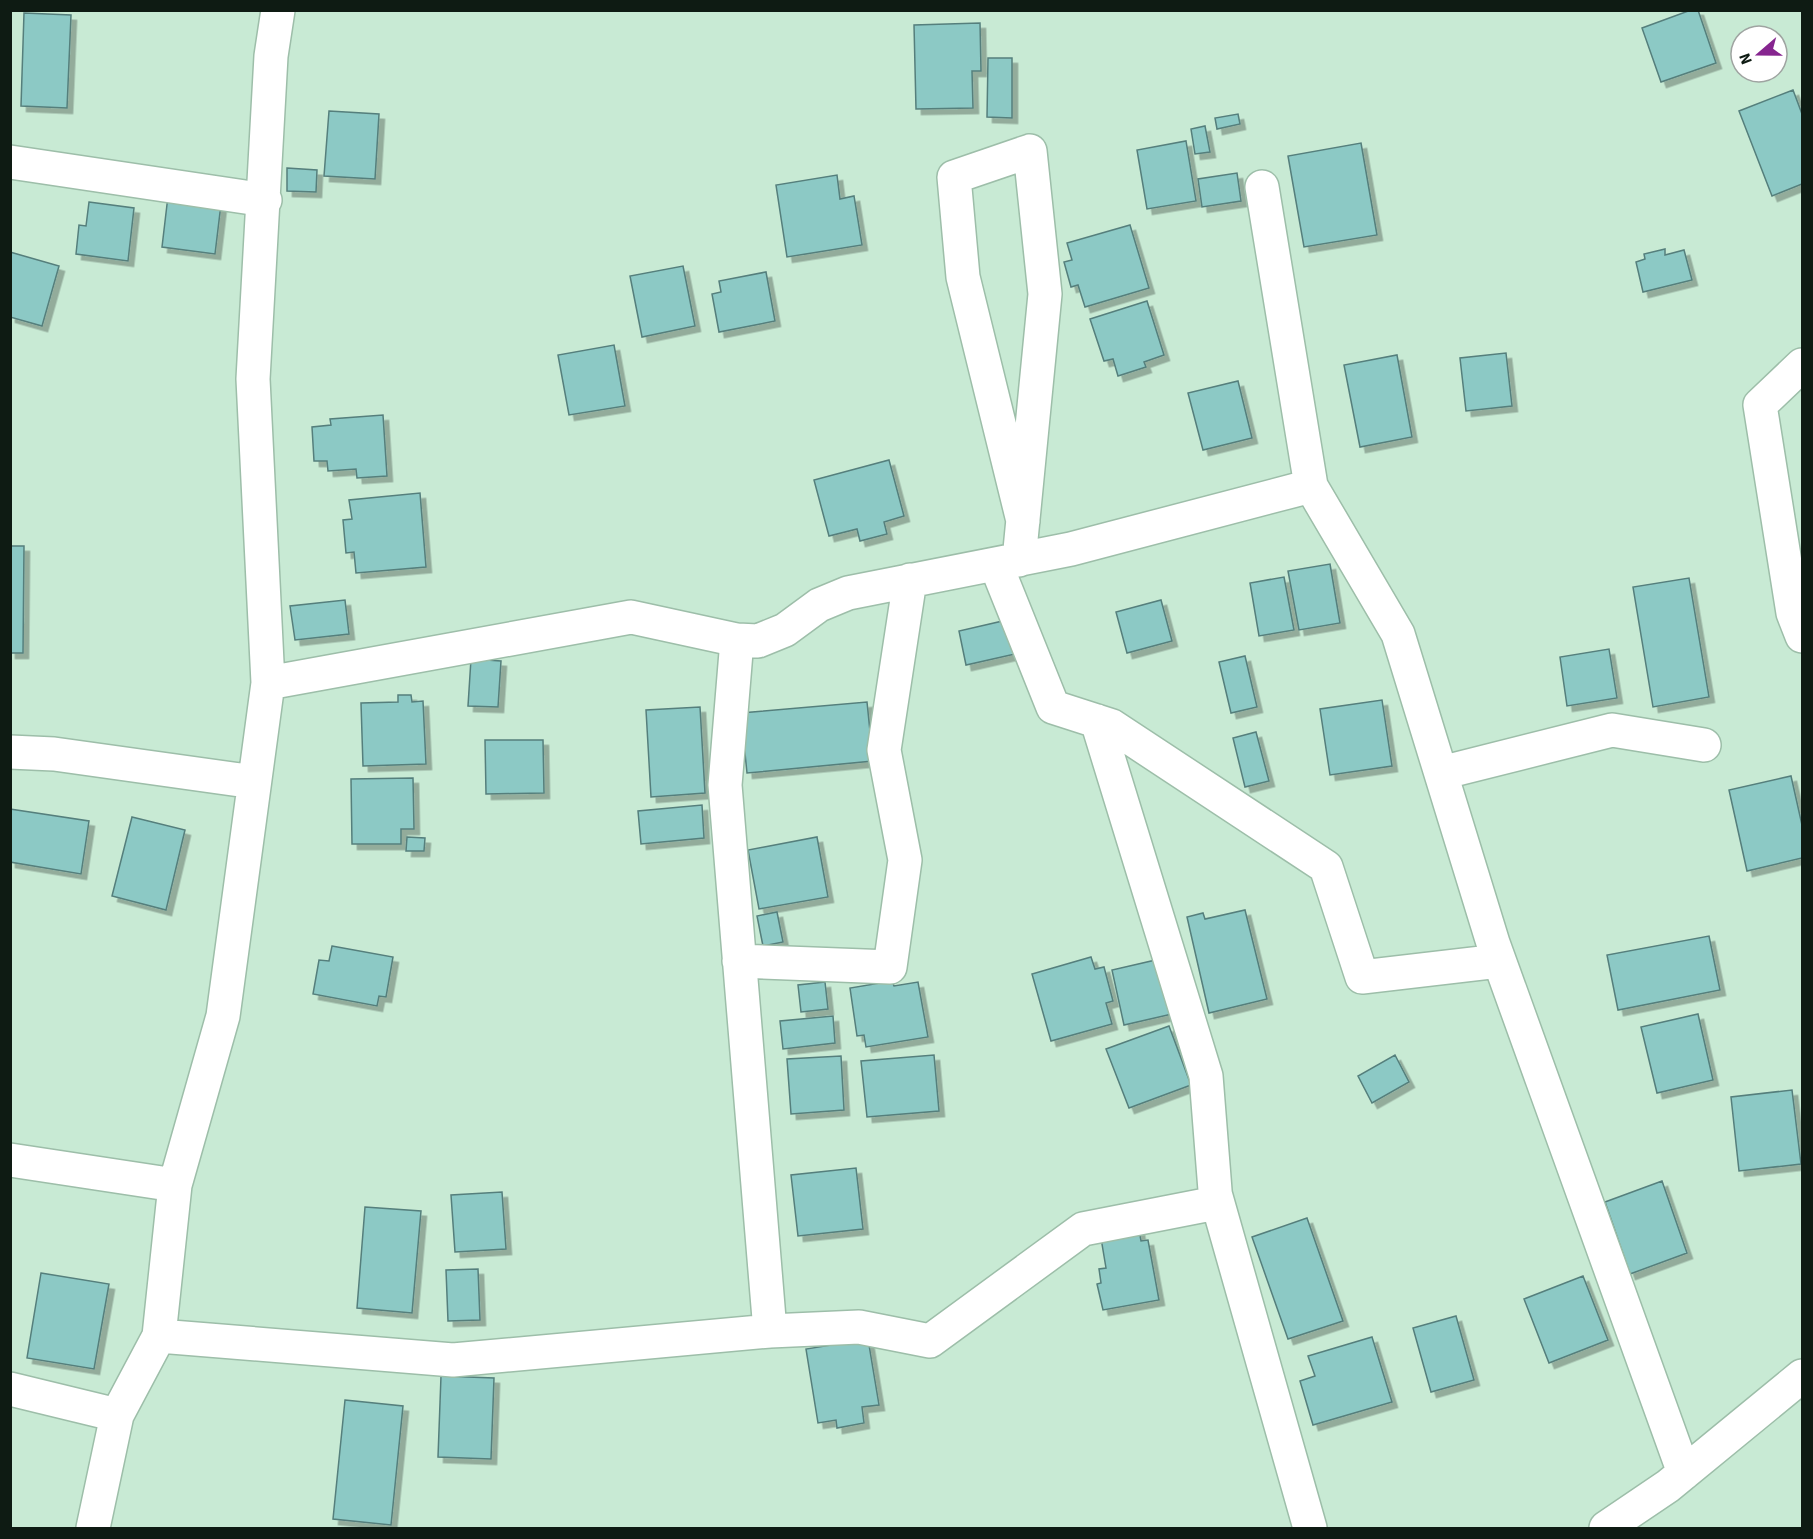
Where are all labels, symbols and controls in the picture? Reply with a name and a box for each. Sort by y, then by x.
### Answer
north arrow [1729,24,1789,84]
text: N [1734,50,1758,68]

